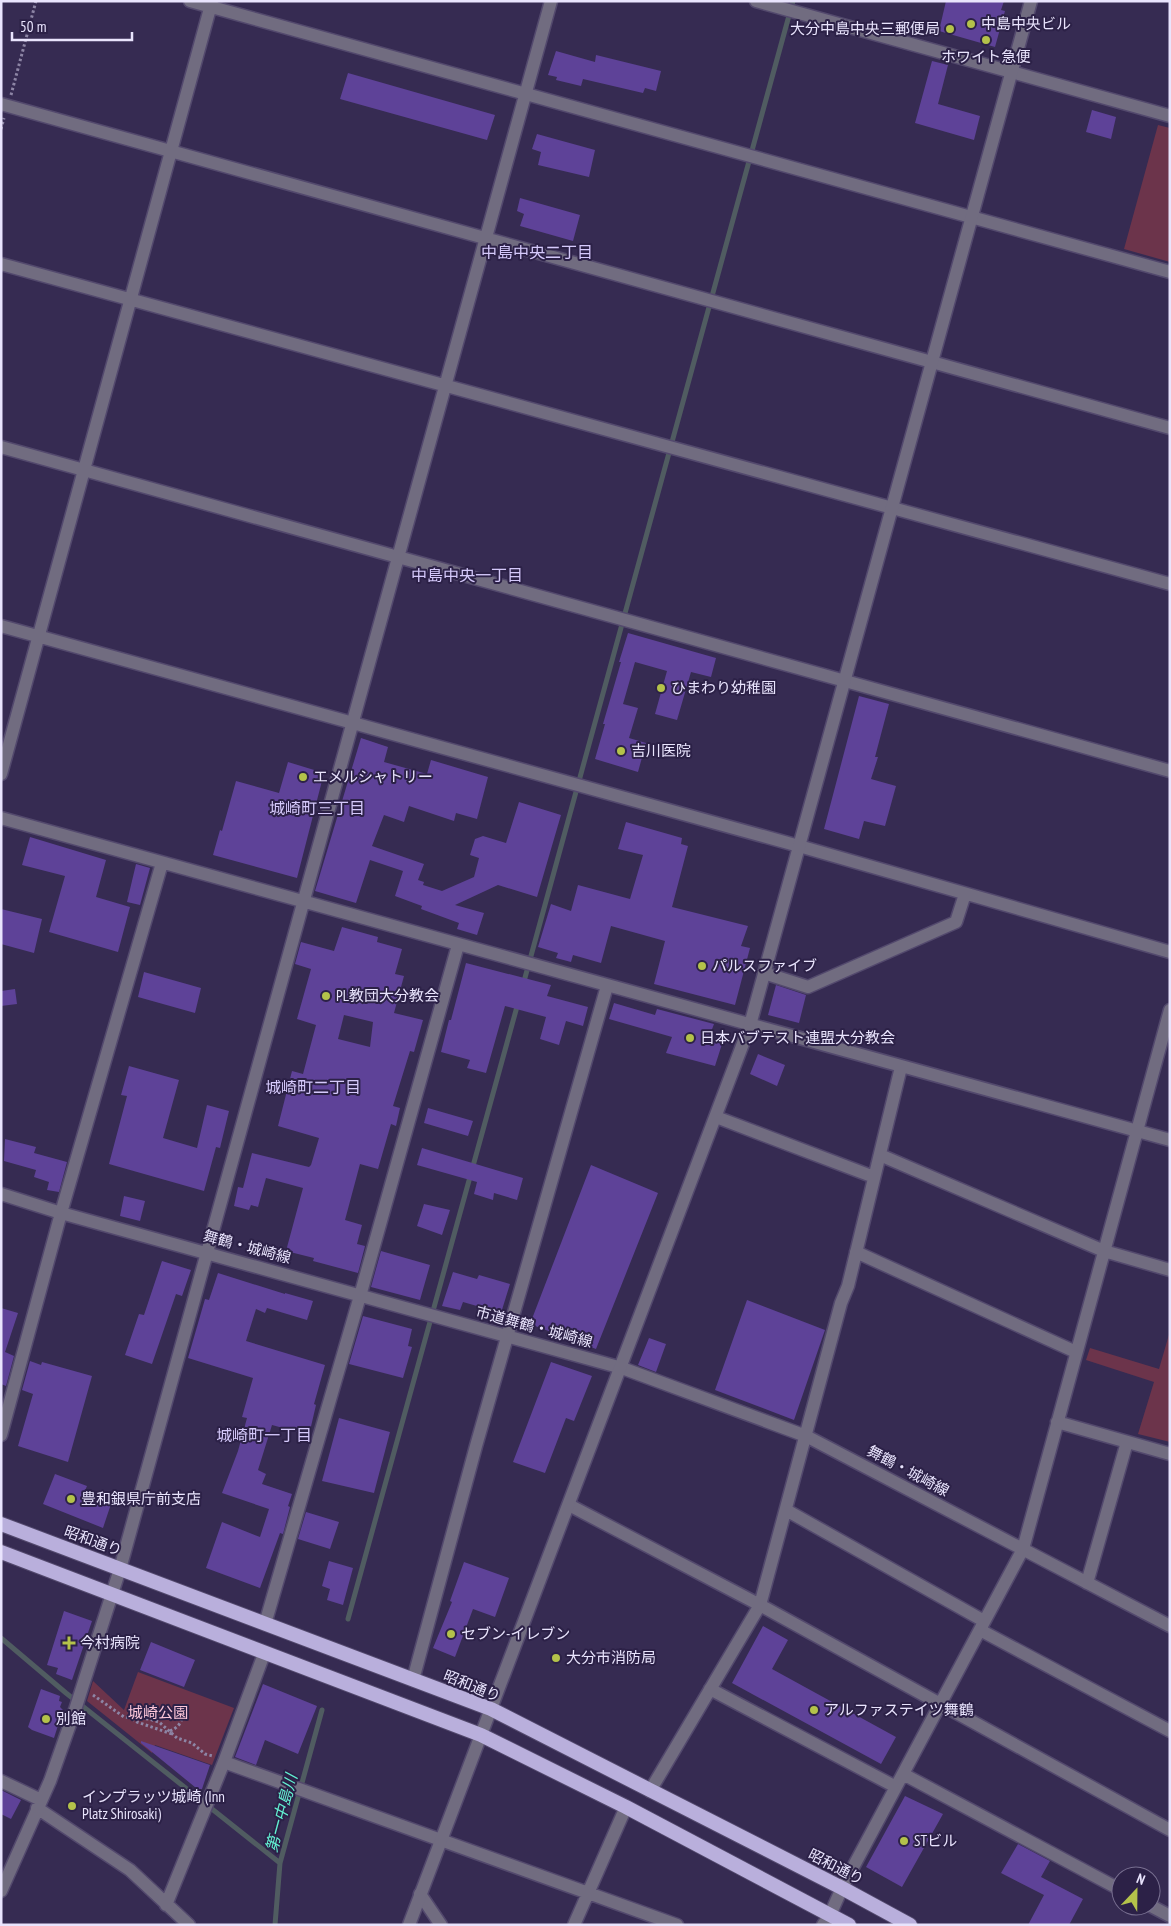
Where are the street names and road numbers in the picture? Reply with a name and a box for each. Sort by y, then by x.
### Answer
street label: 舞鶴・城崎線 [201,1226,293,1267]
street label: 市道舞鶴・城崎線 [474,1302,595,1351]
street label: 舞鶴・城崎線 [864,1441,952,1500]
street label: 昭和通り [62,1521,125,1560]
street label: 昭和通り [441,1665,504,1706]
street label: 昭和通り [805,1844,867,1889]

